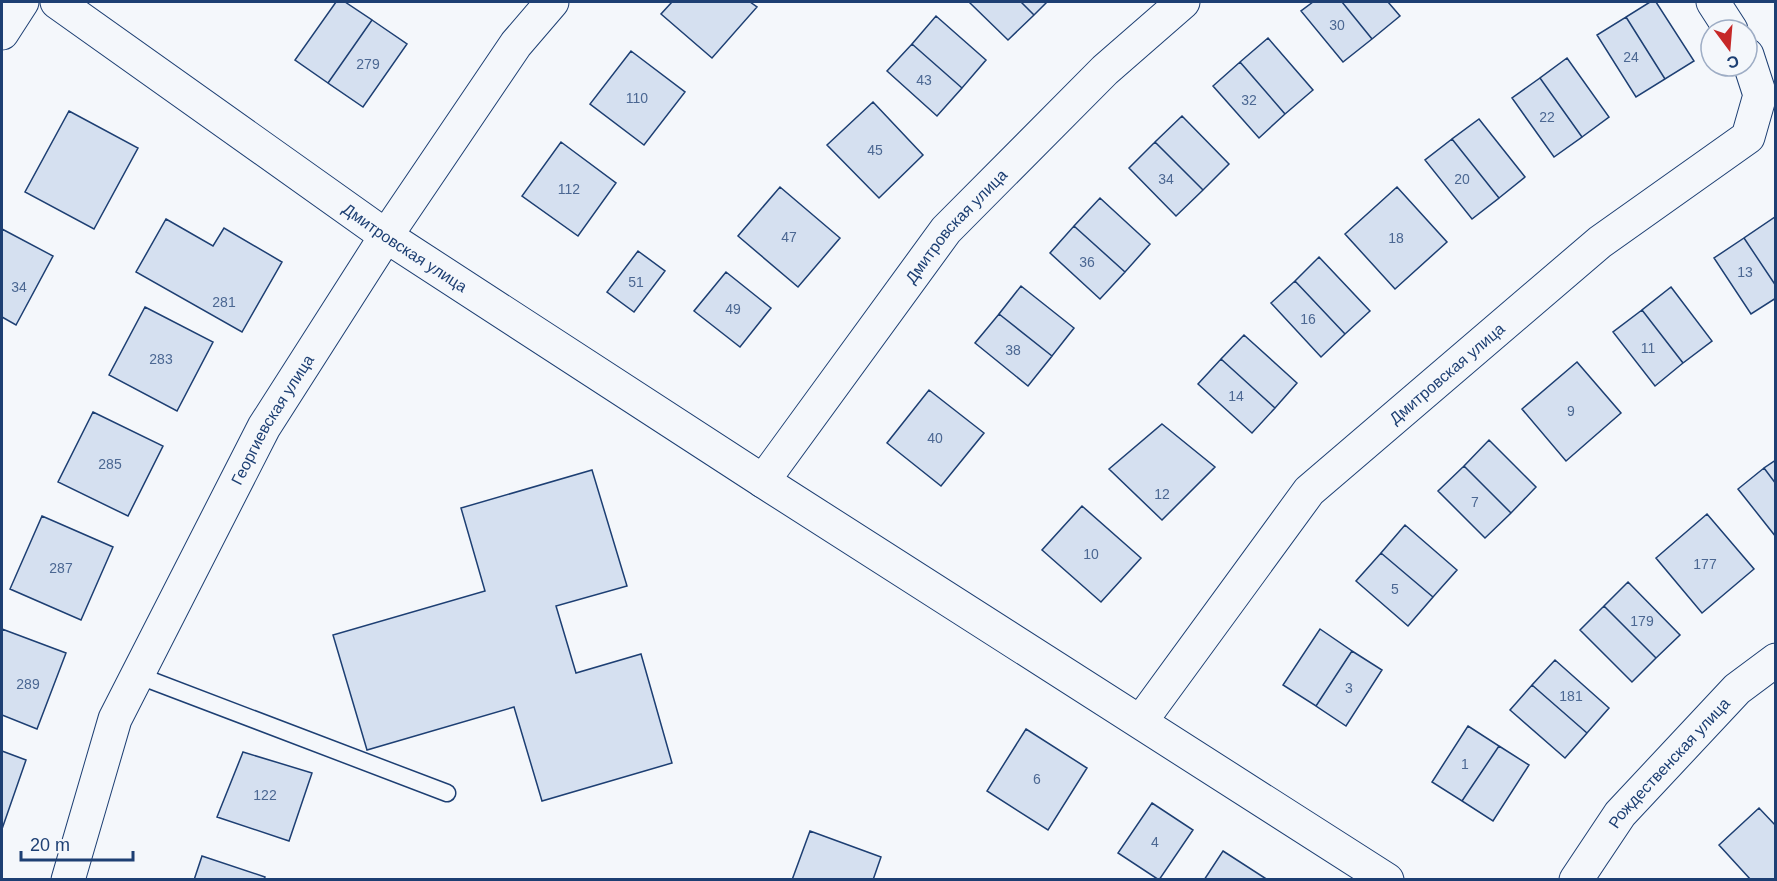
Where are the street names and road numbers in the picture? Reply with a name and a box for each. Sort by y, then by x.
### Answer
street label: Дмитровская улица [902,166,1010,286]
street label: Дмитровская улица [340,200,470,295]
street label: Дмитровская улица [1386,319,1508,427]
street label: Георгиевская улица [228,351,317,487]
street label: Рождественская улица [1605,694,1733,831]

